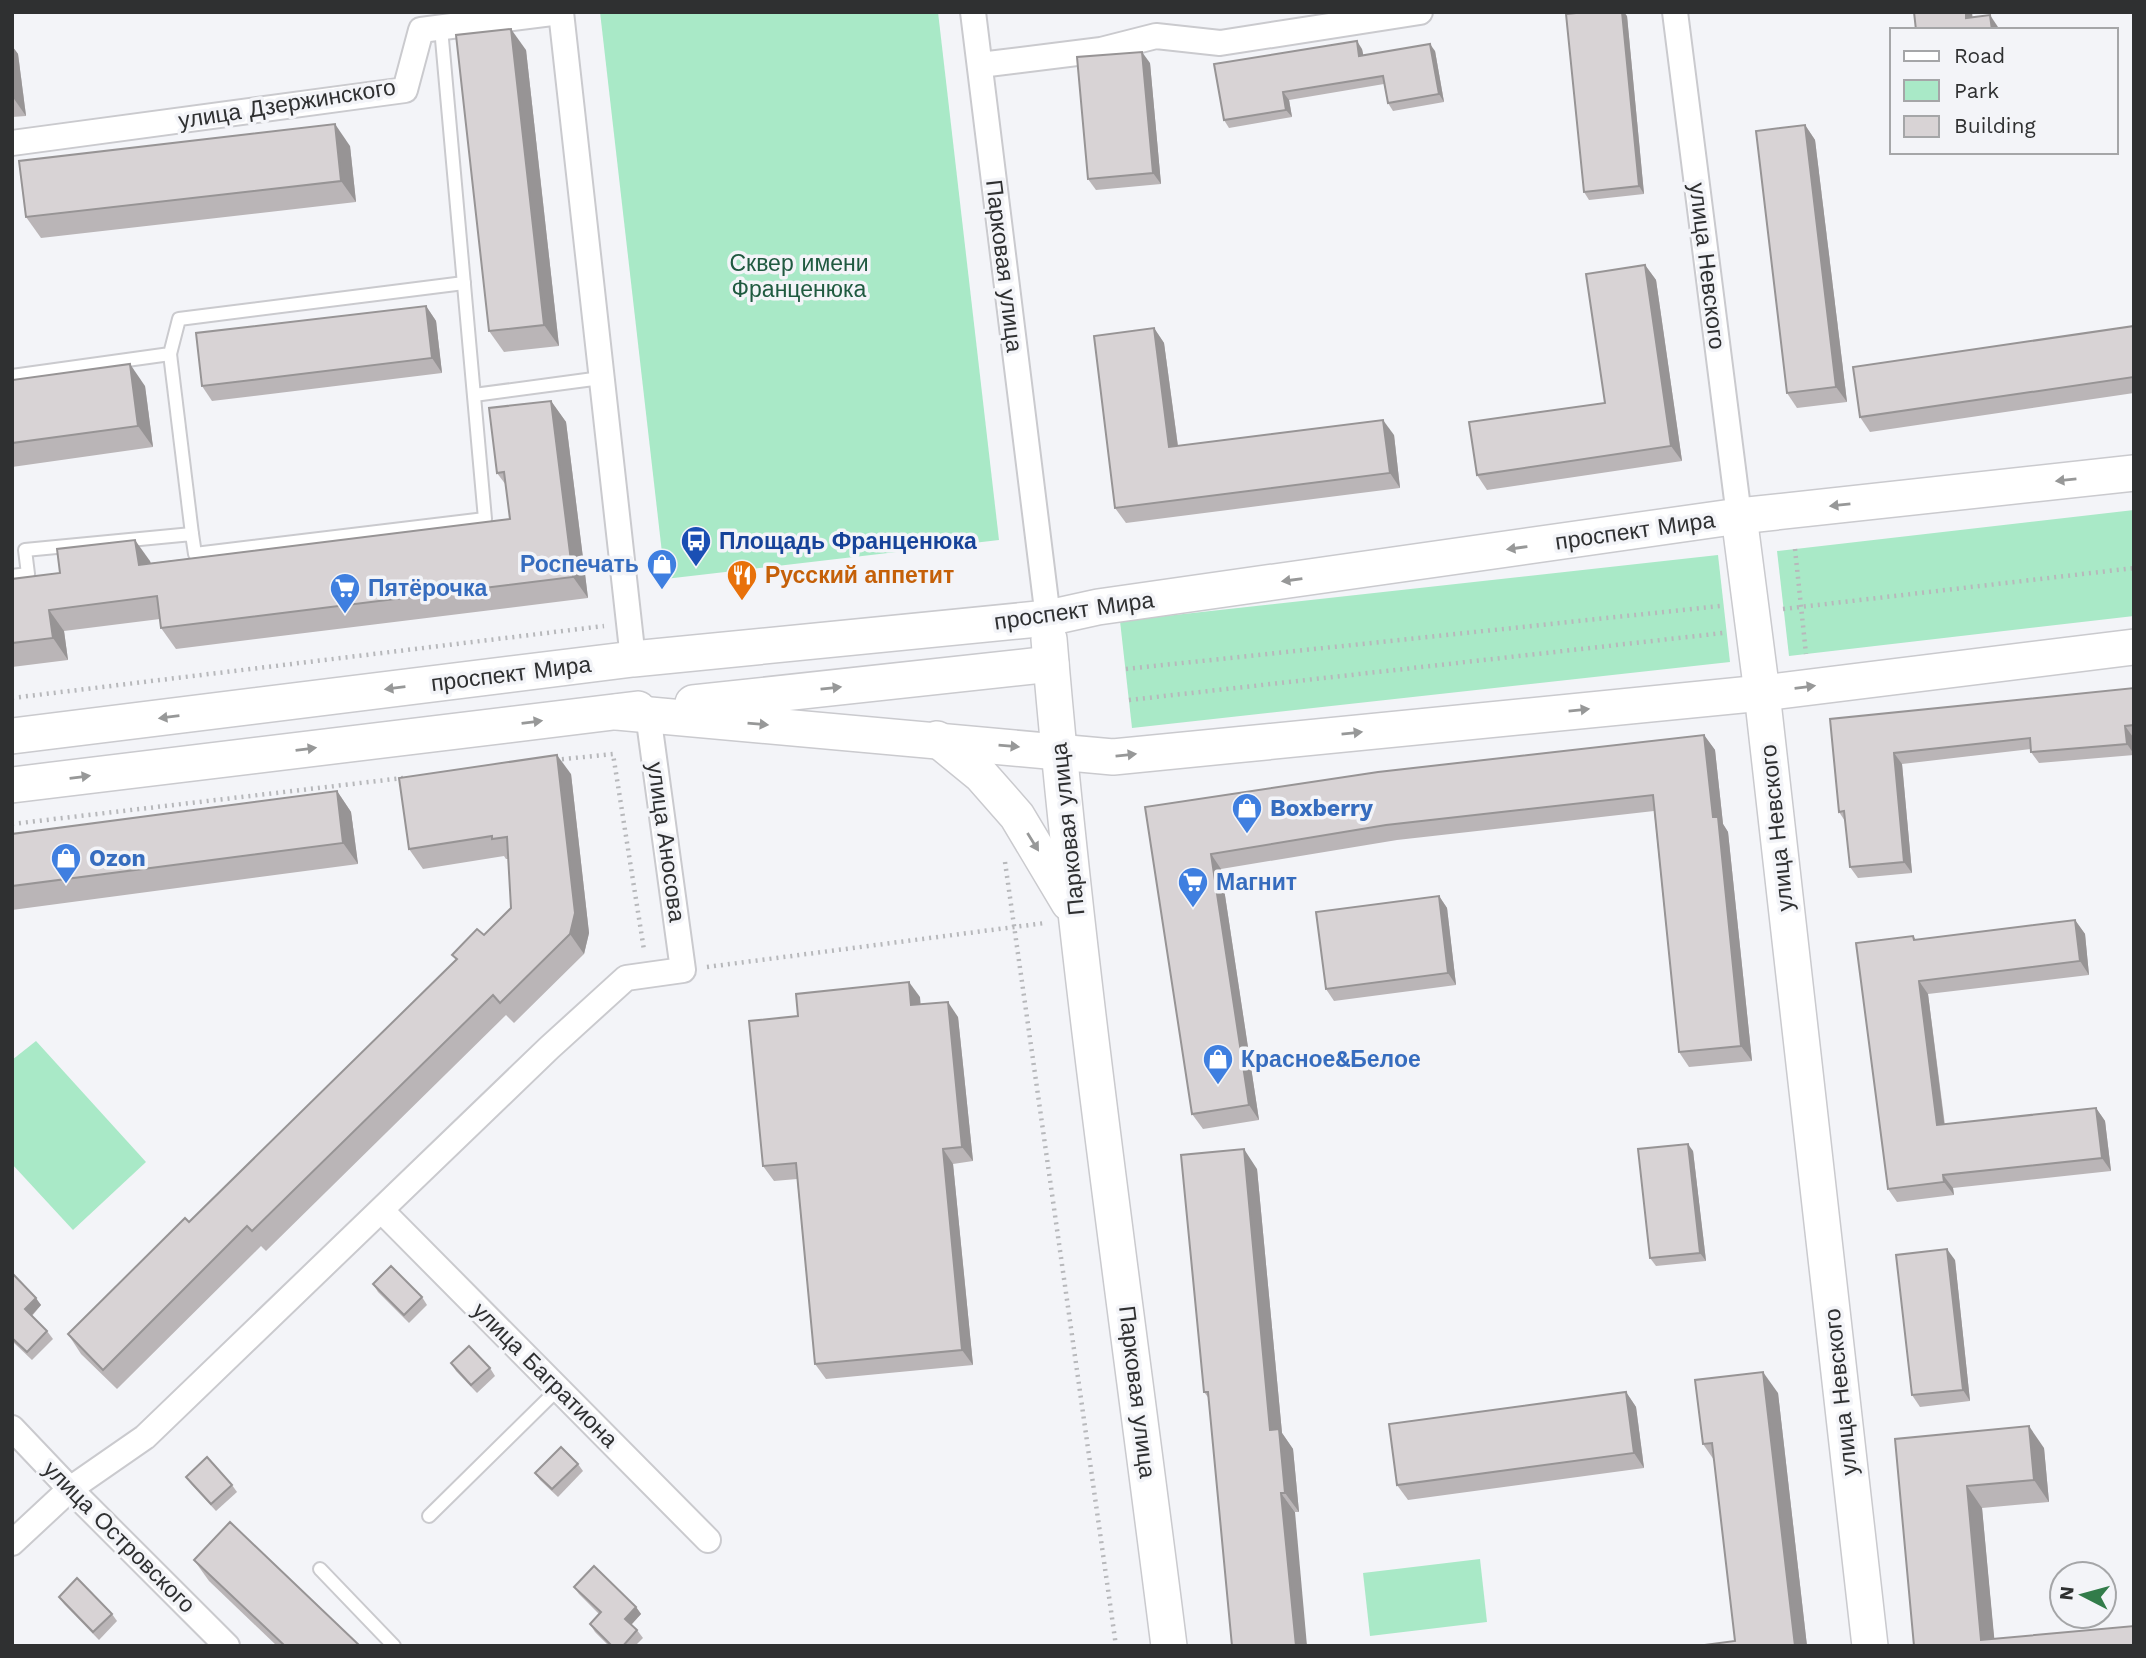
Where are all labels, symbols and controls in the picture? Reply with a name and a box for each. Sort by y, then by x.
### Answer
legend [1890,28,2118,154]
text: Road [1954,43,2005,68]
street label: улица Дзержинского [176,73,398,135]
text: Park [1954,78,1999,103]
text: Building [1954,113,2036,138]
street label: Парковая улица [980,178,1028,354]
street label: улица Невского [1683,181,1731,351]
park label: Сквер имени Франценюка [729,250,869,303]
one-way arrow [2055,475,2077,486]
one-way arrow [1829,499,1851,510]
street label: проспект Мира [1553,506,1717,556]
bus stop icon: Площадь Франценюка [679,524,713,568]
place label: Площадь Франценюка [719,528,977,555]
one-way arrow [1506,543,1528,554]
shop icon: Роспечать [645,547,679,591]
place label: Роспечать [520,551,639,578]
restaurant icon: Русский аппетит [725,558,759,602]
place label: Русский аппетит [765,562,954,589]
supermarket icon: Пятёрочка [328,571,362,615]
place label: Пятёрочка [368,575,487,602]
one-way arrow [1281,575,1303,586]
street label: проспект Мира [992,586,1156,636]
street label: проспект Мира [429,651,593,697]
one-way arrow [820,682,842,693]
one-way arrow [1794,682,1816,693]
one-way arrow [384,683,406,694]
one-way arrow [1568,704,1590,715]
one-way arrow [158,711,180,722]
one-way arrow [521,717,543,728]
one-way arrow [747,719,769,730]
one-way arrow [1342,727,1364,738]
one-way arrow [998,741,1020,752]
street label: Парковая улица [1045,741,1090,917]
street label: улица Невского [1755,743,1799,913]
one-way arrow [295,744,317,755]
one-way arrow [1115,750,1137,761]
street label: улица Аносова [641,760,691,924]
one-way arrow [69,771,91,782]
shop icon: Boxberry [1230,791,1264,835]
place label: Boxberry [1270,795,1373,822]
one-way arrow [1027,833,1040,852]
shop icon: Ozon [49,841,83,885]
place label: Ozon [89,845,146,872]
supermarket icon: Магнит [1176,865,1210,909]
place label: Магнит [1216,869,1297,896]
shop icon: Красное&Белое [1201,1042,1235,1086]
place label: Красное&Белое [1241,1046,1421,1073]
street label: улица Багратиона [467,1297,623,1453]
street label: Парковая улица [1113,1304,1161,1480]
street label: улица Невского [1819,1307,1863,1477]
street label: улица Островского [37,1455,201,1619]
north arrow [2048,1560,2118,1630]
text: N [2054,1585,2079,1601]

